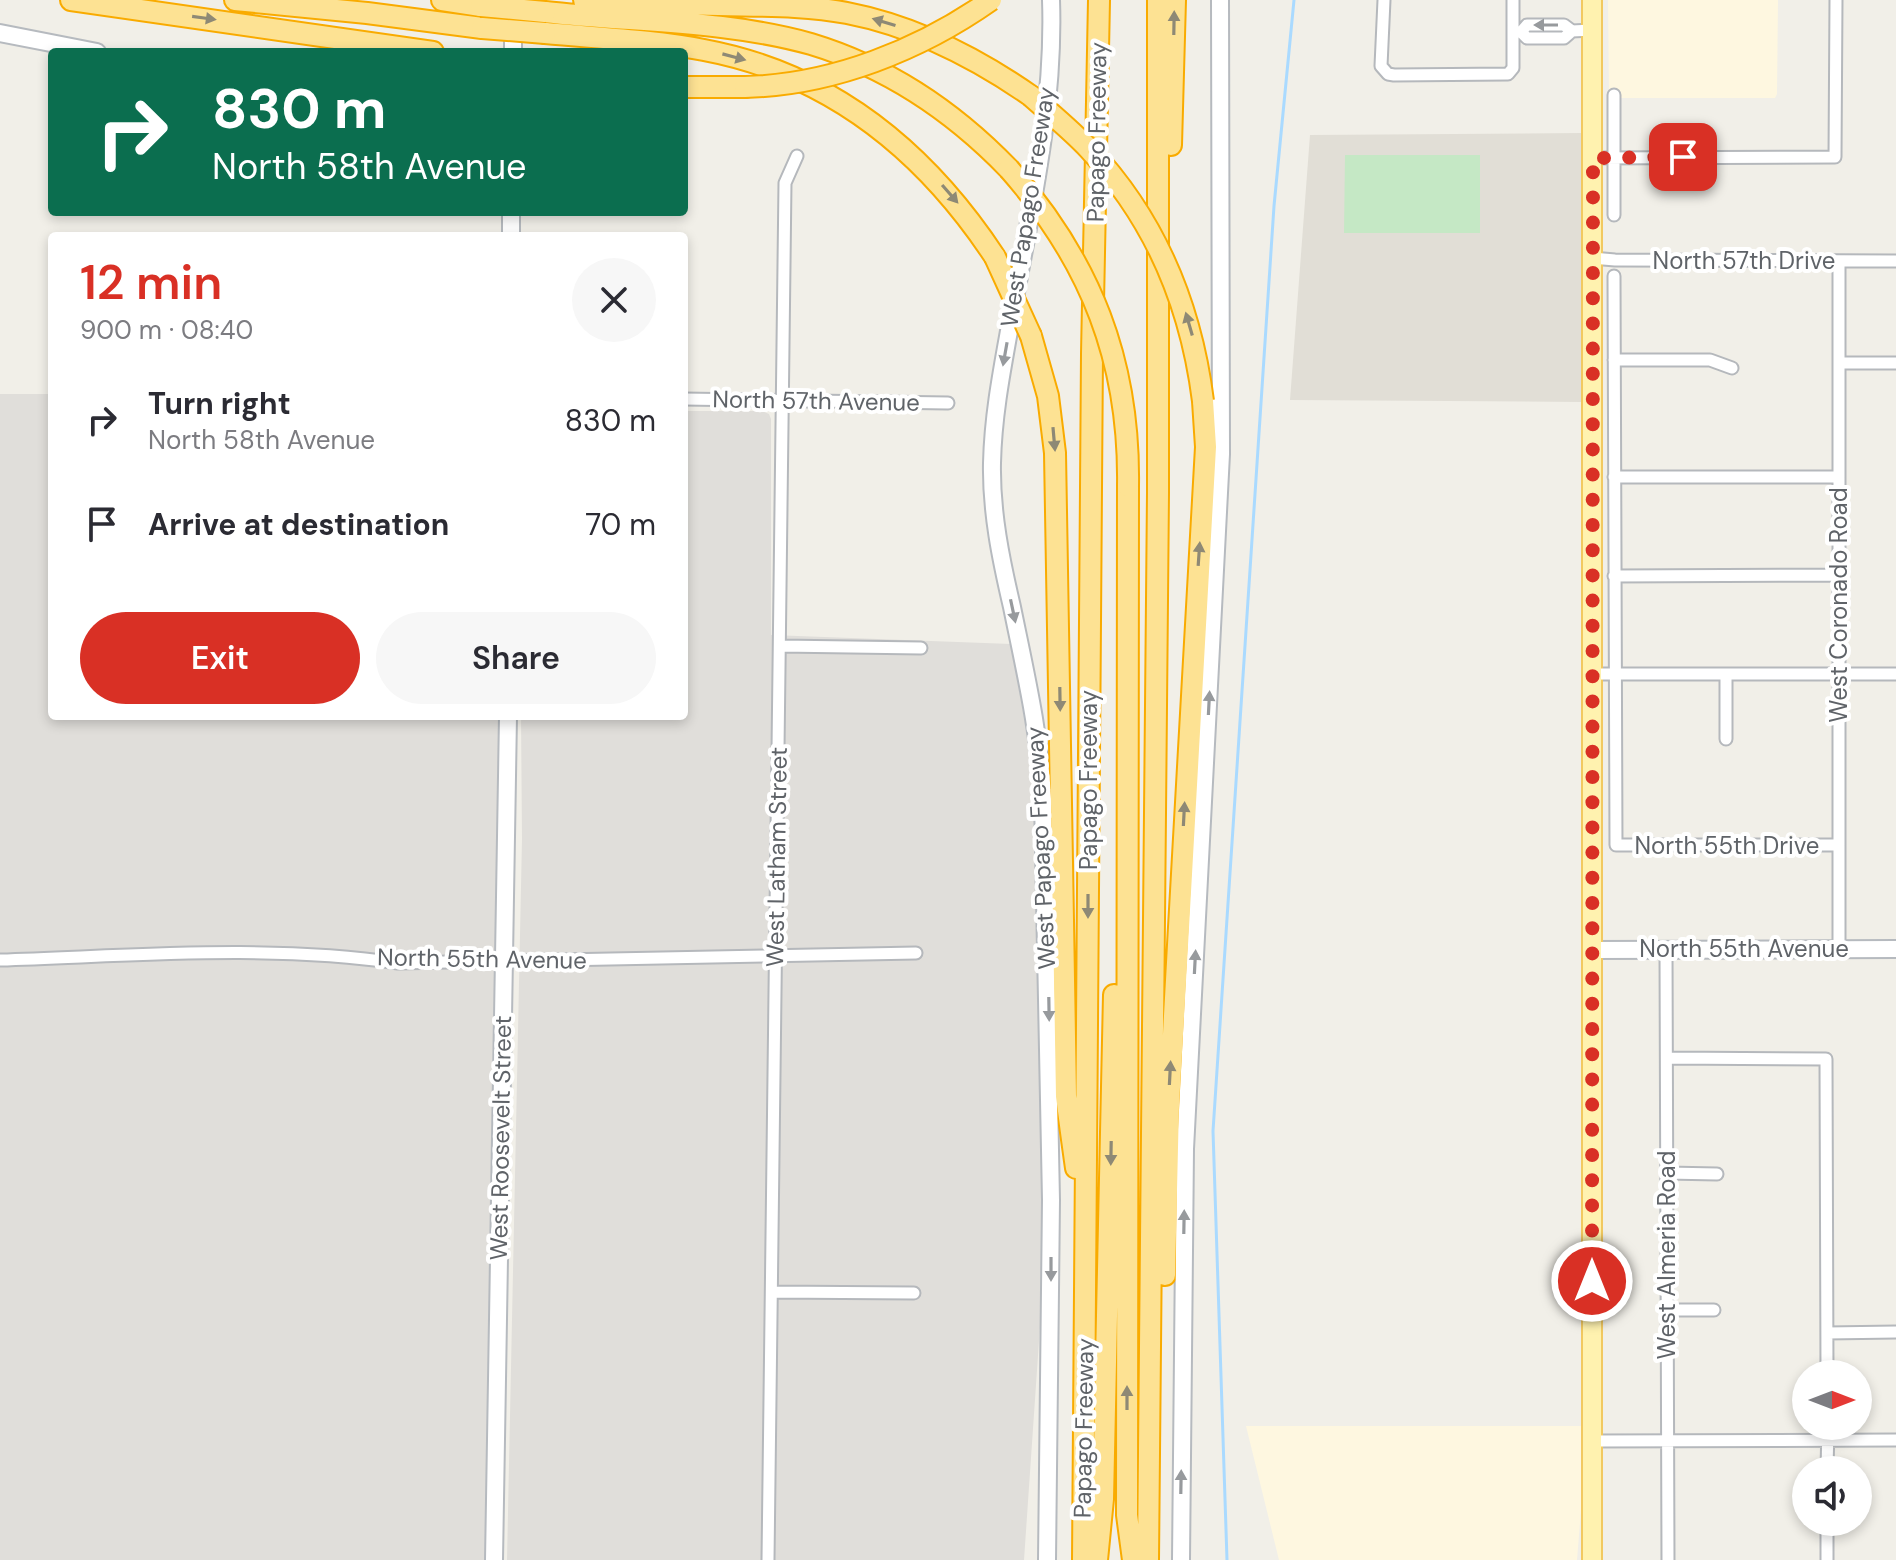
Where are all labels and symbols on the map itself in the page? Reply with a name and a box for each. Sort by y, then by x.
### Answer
one-way arrow [1168,10,1181,35]
one-way arrow [192,12,217,25]
one-way arrow [872,16,896,28]
one-way arrow [1533,19,1558,31]
street label: Papago Freeway [1079,42,1114,222]
one-way arrow [721,52,746,64]
street label: West Papago Freeway [993,85,1062,329]
pin [1649,123,1717,191]
one-way arrow [940,184,958,203]
street label: North 57th Drive [1653,245,1835,276]
one-way arrow [1182,312,1195,336]
one-way arrow [998,342,1010,367]
street label: North 57th Avenue [712,383,920,418]
one-way arrow [1048,427,1061,452]
street label: West Coronado Road [1823,487,1854,723]
one-way arrow [1193,541,1206,566]
one-way arrow [1007,599,1019,624]
one-way arrow [1054,687,1067,712]
street label: Papago Freeway [1073,690,1104,870]
one-way arrow [1203,690,1216,715]
street label: West Papago Freeway [1019,726,1062,970]
street label: West Latham Street [759,747,794,967]
one-way arrow [1178,801,1191,826]
street label: North 55th Drive [1635,830,1820,861]
one-way arrow [1082,894,1094,919]
street label: North 55th Avenue [1639,933,1849,964]
street label: North 55th Avenue [377,941,587,976]
one-way arrow [1189,949,1202,974]
one-way arrow [1042,997,1055,1022]
street label: West Roosevelt Street [483,1015,518,1261]
one-way arrow [1164,1060,1177,1085]
one-way arrow [1105,1141,1118,1166]
street label: West Almeria Road [1651,1150,1682,1360]
one-way arrow [1178,1209,1190,1234]
position arrow [1550,1239,1634,1323]
one-way arrow [1045,1257,1057,1282]
street label: Papago Freeway [1066,1338,1101,1518]
north arrow [1792,1360,1872,1440]
one-way arrow [1121,1385,1133,1410]
one-way arrow [1175,1469,1187,1494]

